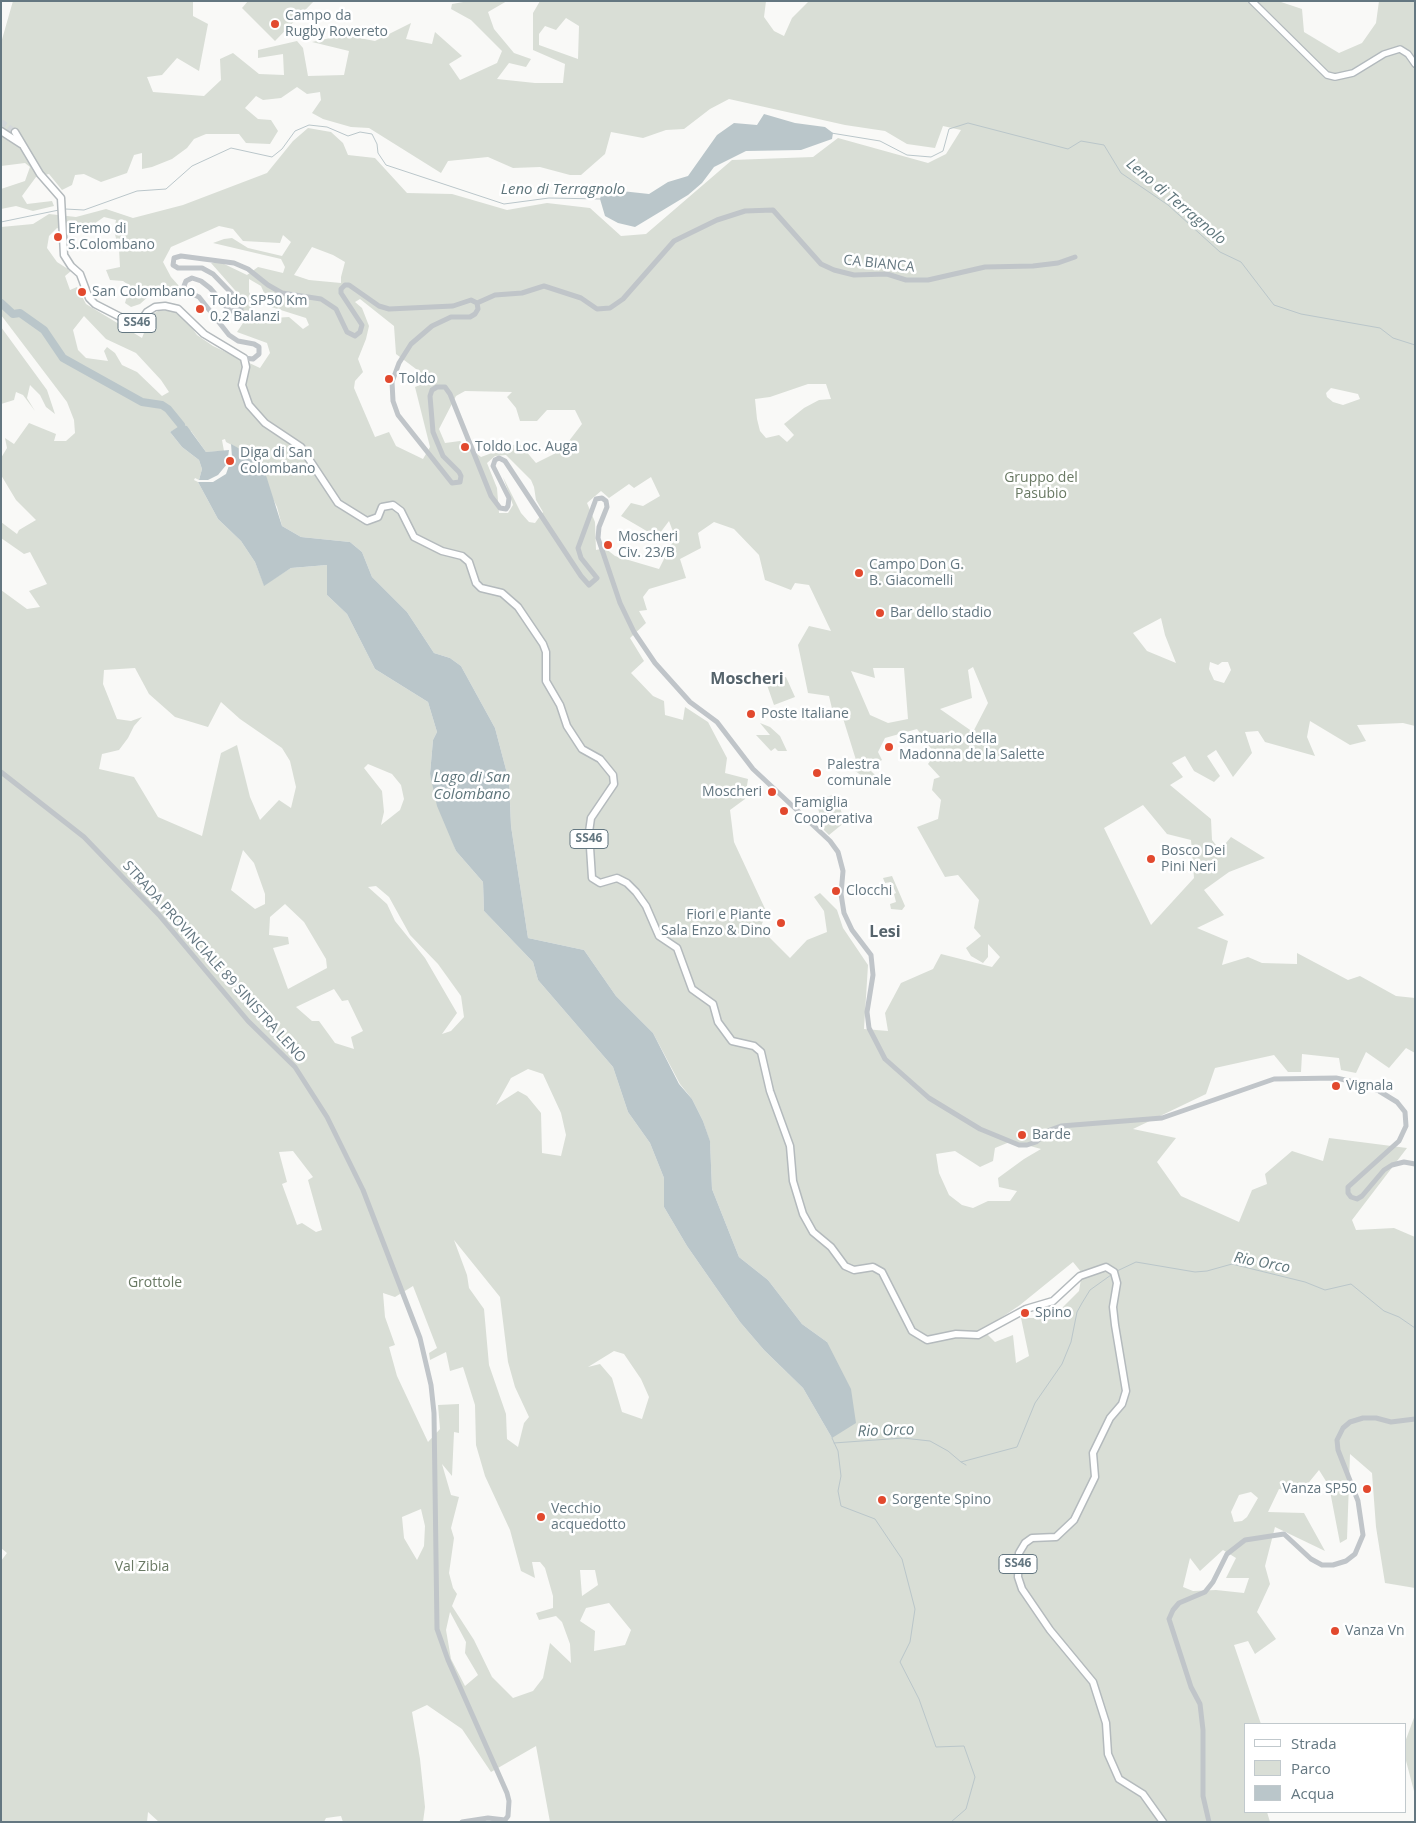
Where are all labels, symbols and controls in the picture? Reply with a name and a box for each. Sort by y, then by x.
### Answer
place label: Campo da Rugby Rovereto [285,8,388,40]
marker: Campo da Rugby Rovereto [269,18,281,30]
water label: Leno di Terragnolo [1123,155,1229,249]
water label: Leno di Terragnolo [501,181,625,199]
place label: Eremo di S.Colombano [68,221,155,253]
marker: Eremo di S.Colombano [52,231,64,243]
street label: CA BIANCA [843,252,915,276]
place label: San Colombano [92,284,195,300]
marker: San Colombano [76,286,88,298]
place label: Toldo SP50 Km 0.2 Balanzi [210,293,308,326]
marker: Toldo SP50 Km 0.2 Balanzi [194,303,206,315]
road number: SS46 [118,314,156,332]
place label: Toldo [399,371,436,387]
marker: Toldo [383,373,395,385]
place label: Toldo Loc. Auga [475,439,578,455]
marker: Toldo Loc. Auga [459,441,471,453]
place label: Diga di San Colombano [240,445,316,478]
marker: Diga di San Colombano [224,455,236,467]
park label: Gruppo del Pasubio [1004,470,1078,502]
place label: Moscheri Civ. 23/B [618,529,678,562]
marker: Moscheri Civ. 23/B [602,539,614,551]
place label: Campo Don G. B. Giacomelli [869,557,964,590]
marker: Campo Don G. B. Giacomelli [853,567,865,579]
place label: Bar dello stadio [890,605,992,621]
marker: Bar dello stadio [874,607,886,619]
district label: Moscheri [710,669,784,689]
place label: Poste Italiane [761,706,849,722]
marker: Poste Italiane [745,708,757,720]
place label: Santuario della Madonna de la Salette [899,731,1045,764]
marker: Santuario della Madonna de la Salette [883,741,895,753]
place label: Palestra comunale [827,757,891,790]
marker: Palestra comunale [811,767,823,779]
water label: Lago di San Colombano [434,769,510,804]
place label: Moscheri [702,784,762,800]
marker: Moscheri [766,786,778,798]
place label: Famiglia Cooperativa [794,795,873,828]
marker: Famiglia Cooperativa [778,805,790,817]
road number: SS46 [570,830,608,849]
place label: Bosco Dei Pini Neri [1161,843,1225,876]
marker: Bosco Dei Pini Neri [1145,853,1157,865]
street label: STRADA PROVINCIALE 89 SINISTRA LENO [119,858,309,1066]
place label: Clocchi [846,883,892,899]
marker: Clocchi [830,885,842,897]
place label: Fiori e Piante Sala Enzo & Dino [661,907,771,940]
marker: Fiori e Piante Sala Enzo & Dino [775,917,787,929]
district label: Lesi [869,922,901,942]
place label: Vignala [1346,1078,1393,1094]
marker: Vignala [1330,1080,1342,1092]
place label: Barde [1032,1127,1071,1143]
marker: Barde [1016,1129,1028,1141]
water label: Rio Orco [1232,1249,1292,1277]
park label: Grottole [128,1275,182,1291]
place label: Spino [1035,1305,1072,1321]
marker: Spino [1019,1307,1031,1319]
water label: Rio Orco [857,1421,915,1441]
place label: Vanza SP50 [1282,1481,1357,1497]
marker: Vanza SP50 [1361,1483,1373,1495]
place label: Sorgente Spino [892,1492,991,1508]
marker: Sorgente Spino [876,1494,888,1506]
place label: Vecchio acquedotto [551,1501,626,1534]
marker: Vecchio acquedotto [535,1511,547,1523]
road number: SS46 [999,1555,1037,1574]
park label: Val Zibia [115,1559,169,1575]
place label: Vanza Vn [1345,1623,1405,1639]
marker: Vanza Vn [1329,1625,1341,1637]
legend [1244,1723,1406,1813]
text: Strada [1291,1733,1337,1753]
text: Parco [1291,1758,1331,1778]
text: Acqua [1291,1783,1334,1803]

